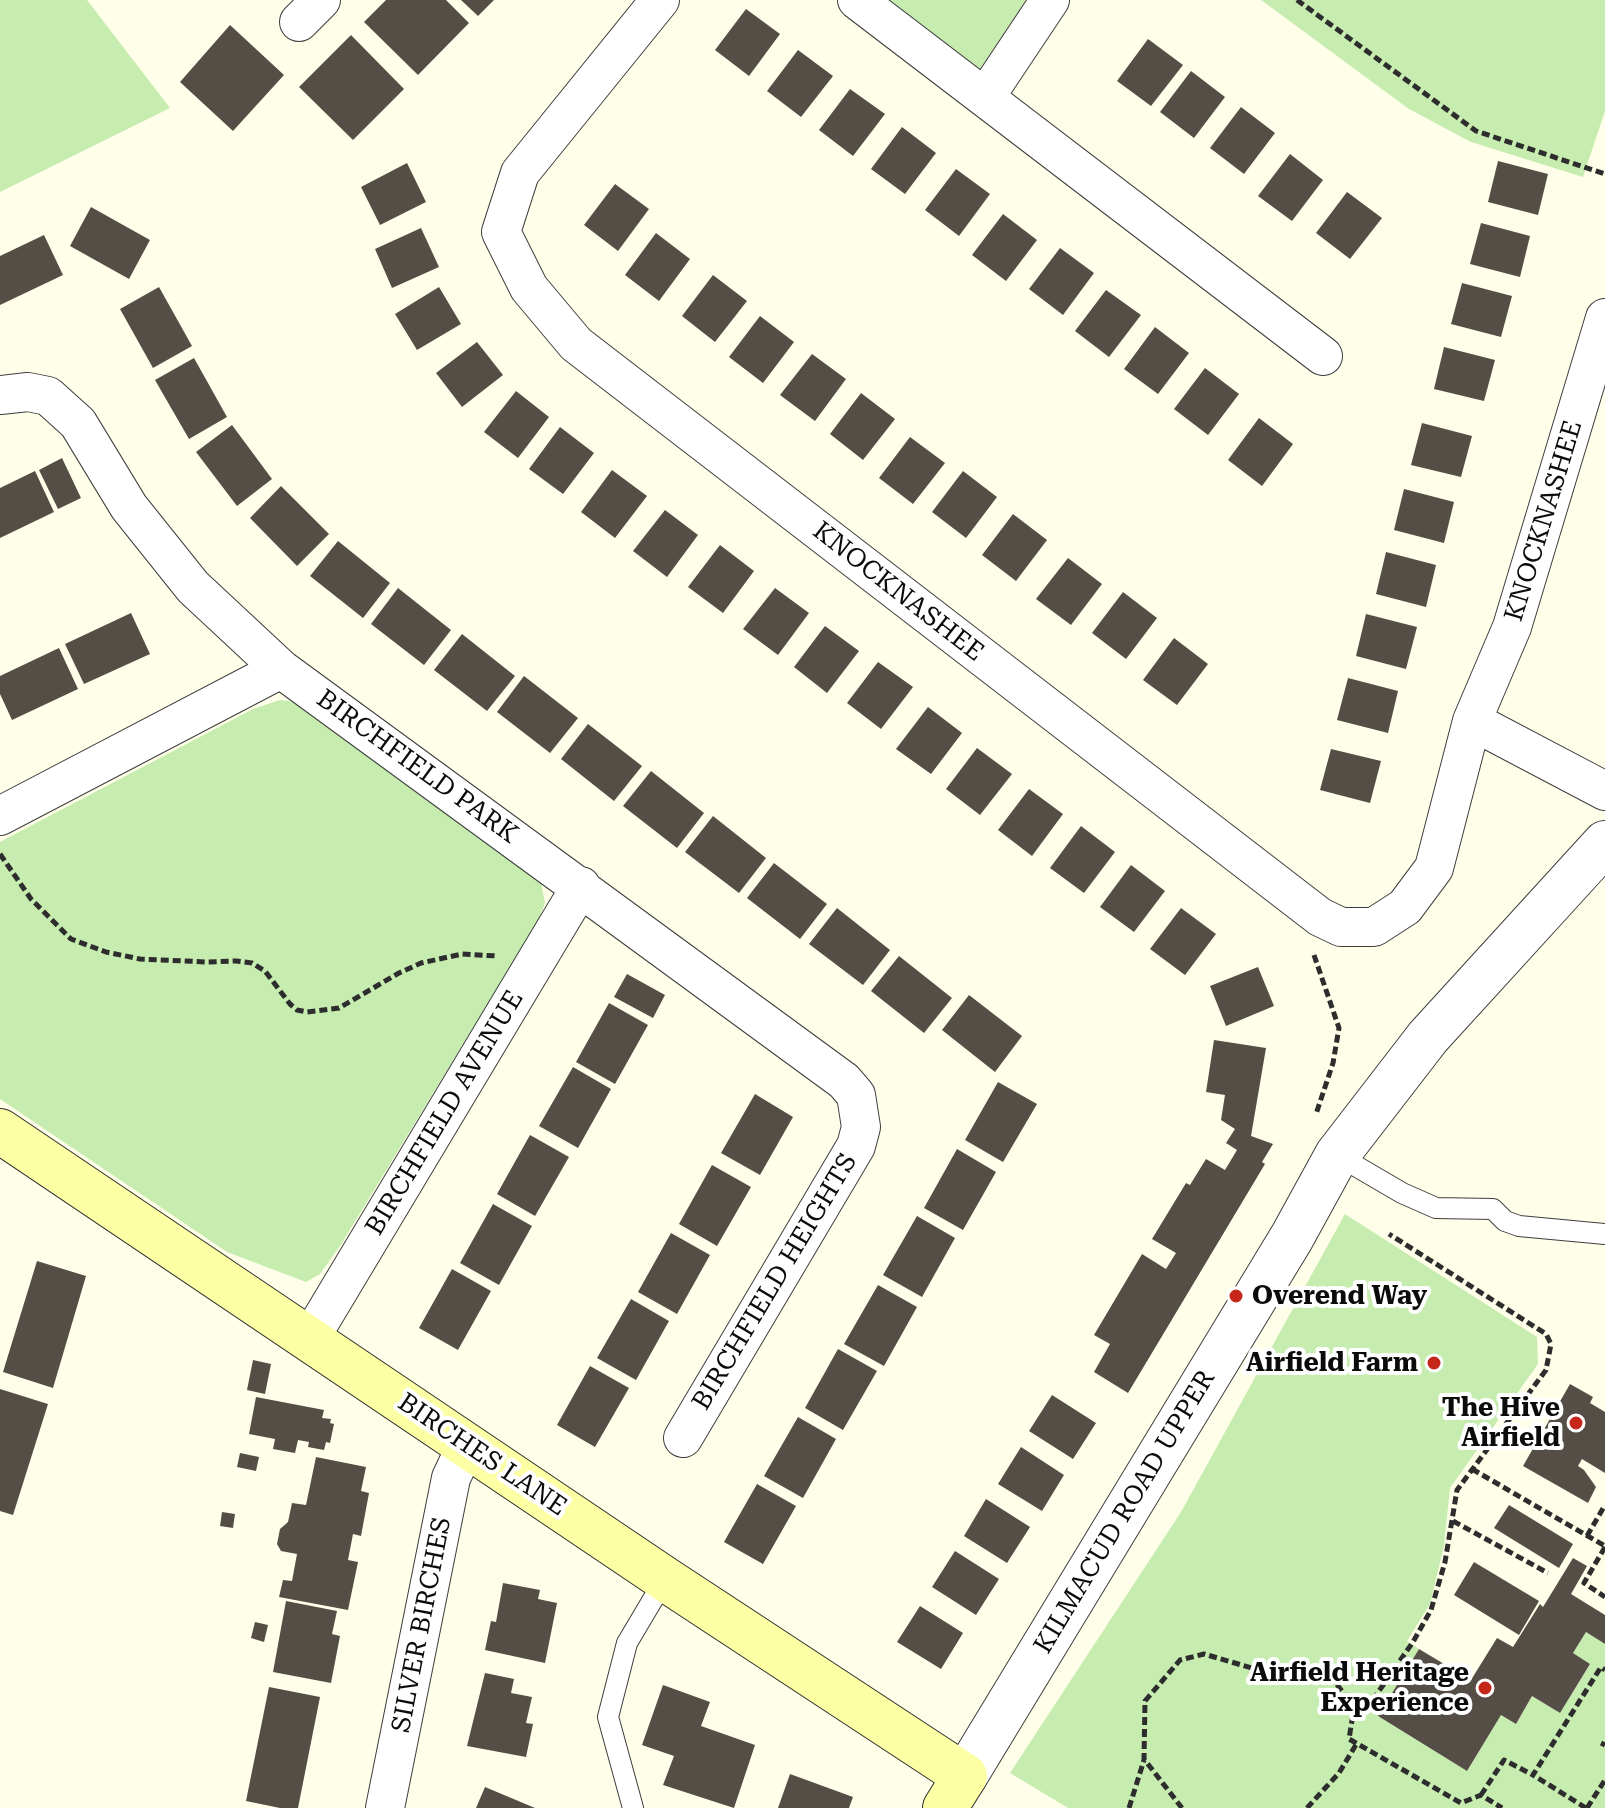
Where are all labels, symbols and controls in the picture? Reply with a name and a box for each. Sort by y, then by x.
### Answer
street label: KNOCKNASHEE [1499,417,1589,625]
street label: KNOCKNASHEE [806,516,990,668]
street label: BIRCHFIELD PARK [310,684,524,850]
street label: BIRCHFIELD AVENUE [360,985,530,1241]
street label: BIRCHFIELD HEIGHTS [686,1148,864,1416]
place label: Overend Way [1252,1280,1427,1312]
marker: Overend Way [1227,1287,1245,1305]
place label: Airfield Farm [1246,1347,1418,1379]
marker: Airfield Farm [1425,1354,1443,1372]
street label: KILMACUD ROAD UPPER [1028,1365,1222,1659]
street label: BIRCHES LANE [392,1387,572,1523]
place label: The Hive Airfield [1442,1392,1560,1454]
marker: The Hive Airfield [1567,1414,1585,1432]
street label: SILVER BIRCHES [386,1515,458,1735]
place label: Airfield Heritage Experience [1250,1657,1469,1718]
marker: Airfield Heritage Experience [1476,1679,1494,1697]

